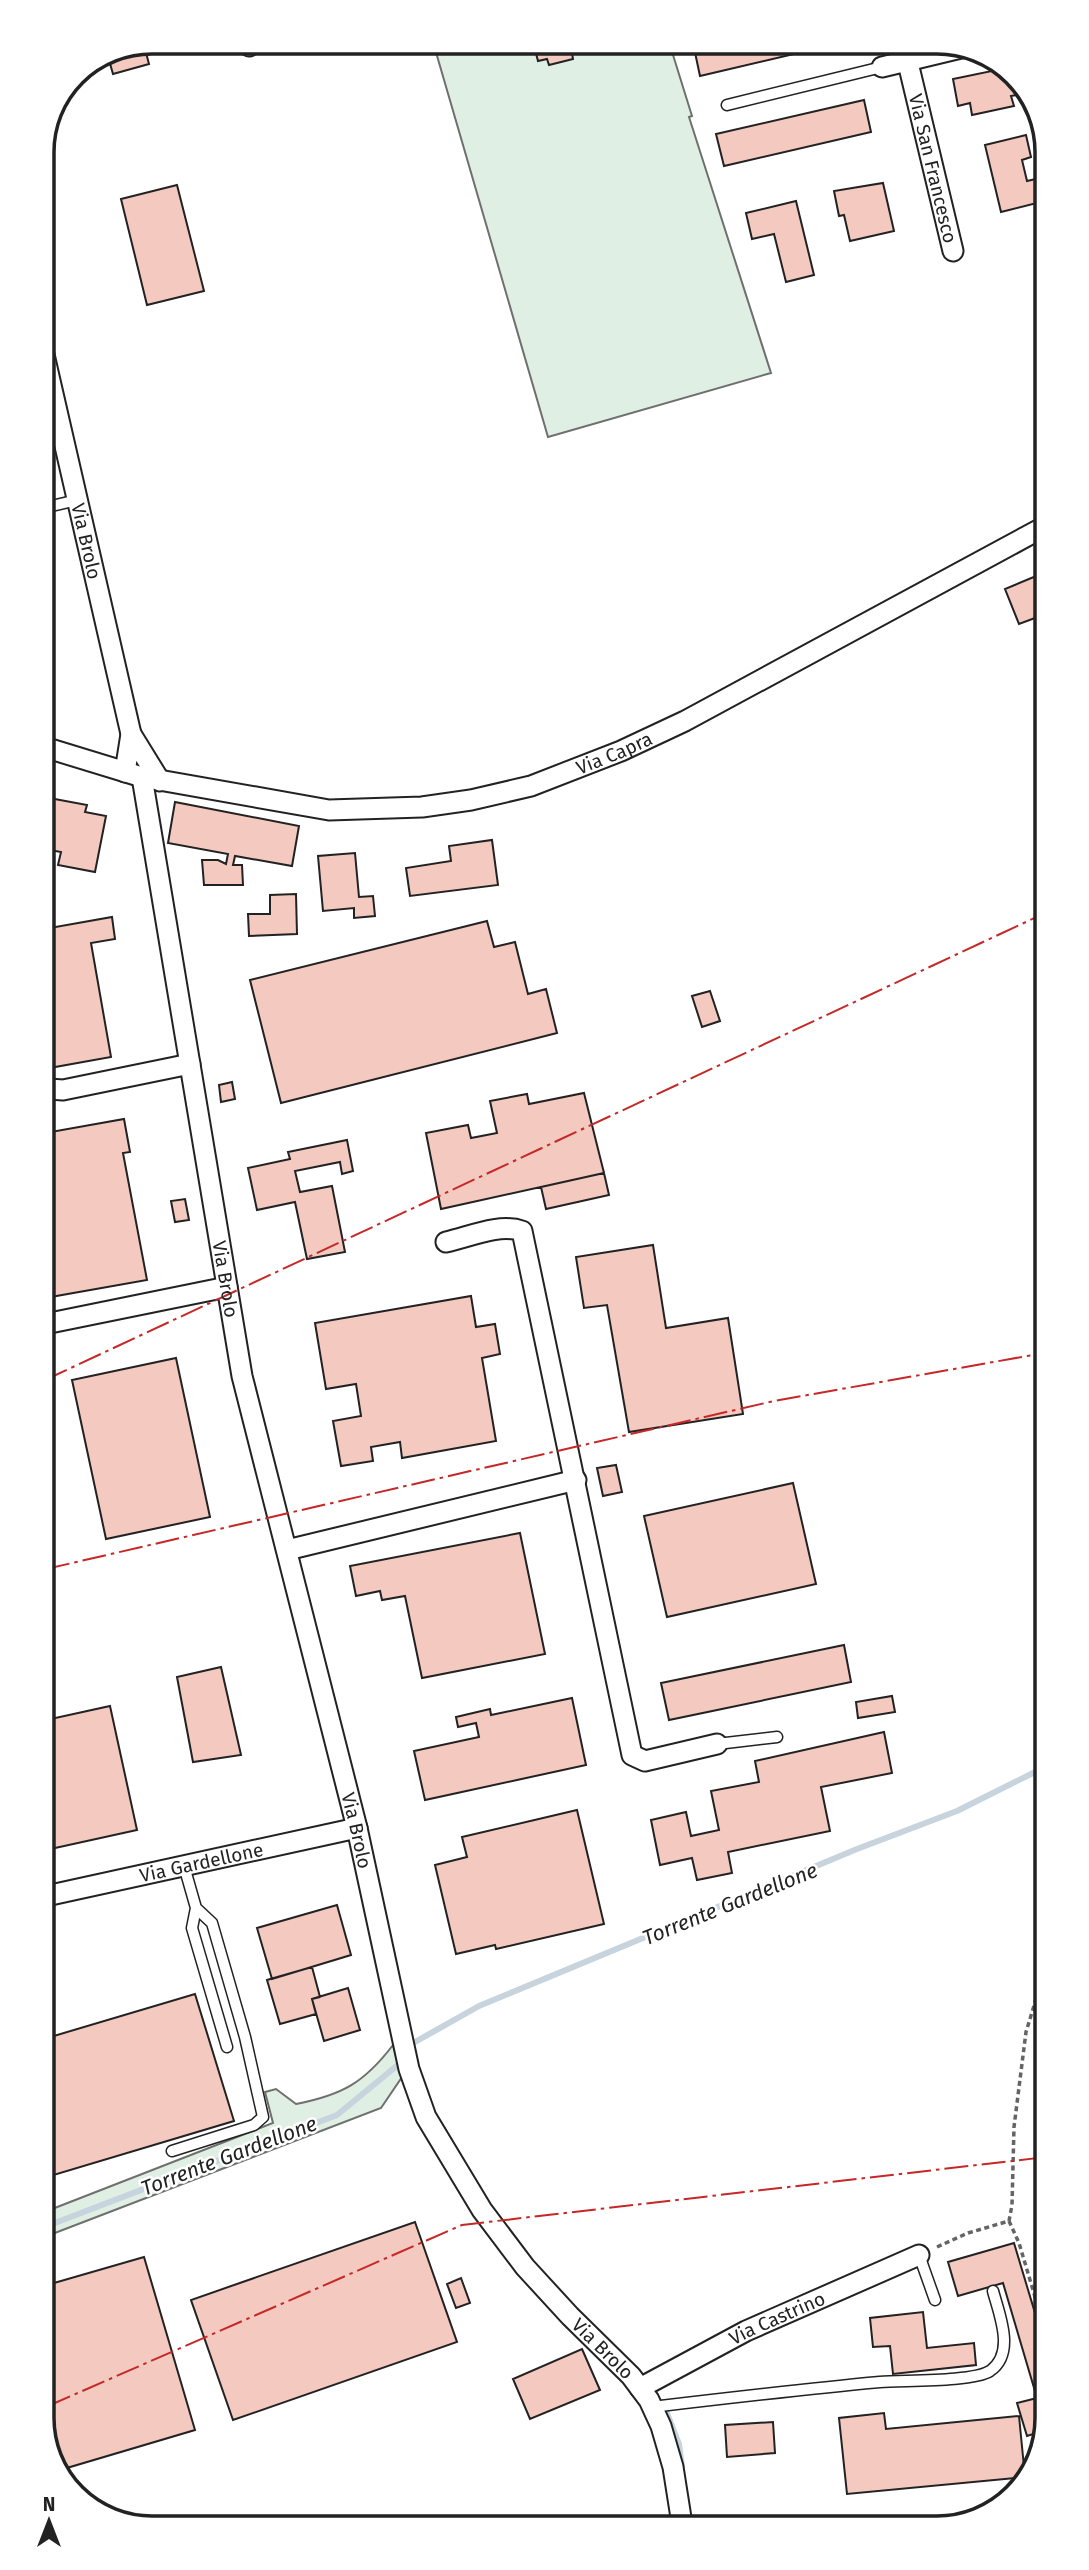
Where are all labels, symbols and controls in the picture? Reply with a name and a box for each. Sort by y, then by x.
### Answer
street label: Via San Francesco [904,91,962,245]
street label: Via Brolo [67,501,107,581]
street label: Via Capra [573,727,656,779]
street label: Via Brolo [208,1239,244,1319]
street label: Via Brolo [337,1790,377,1870]
street label: Via Gardellone [137,1837,265,1887]
water label: Torrente Gardellone [639,1857,821,1951]
water label: Torrente Gardellone [137,2110,321,2202]
street label: Via Castrino [725,2286,828,2349]
street label: Via Brolo [567,2313,639,2384]
north arrow [14,2486,84,2556]
text: N [43,2493,55,2516]

